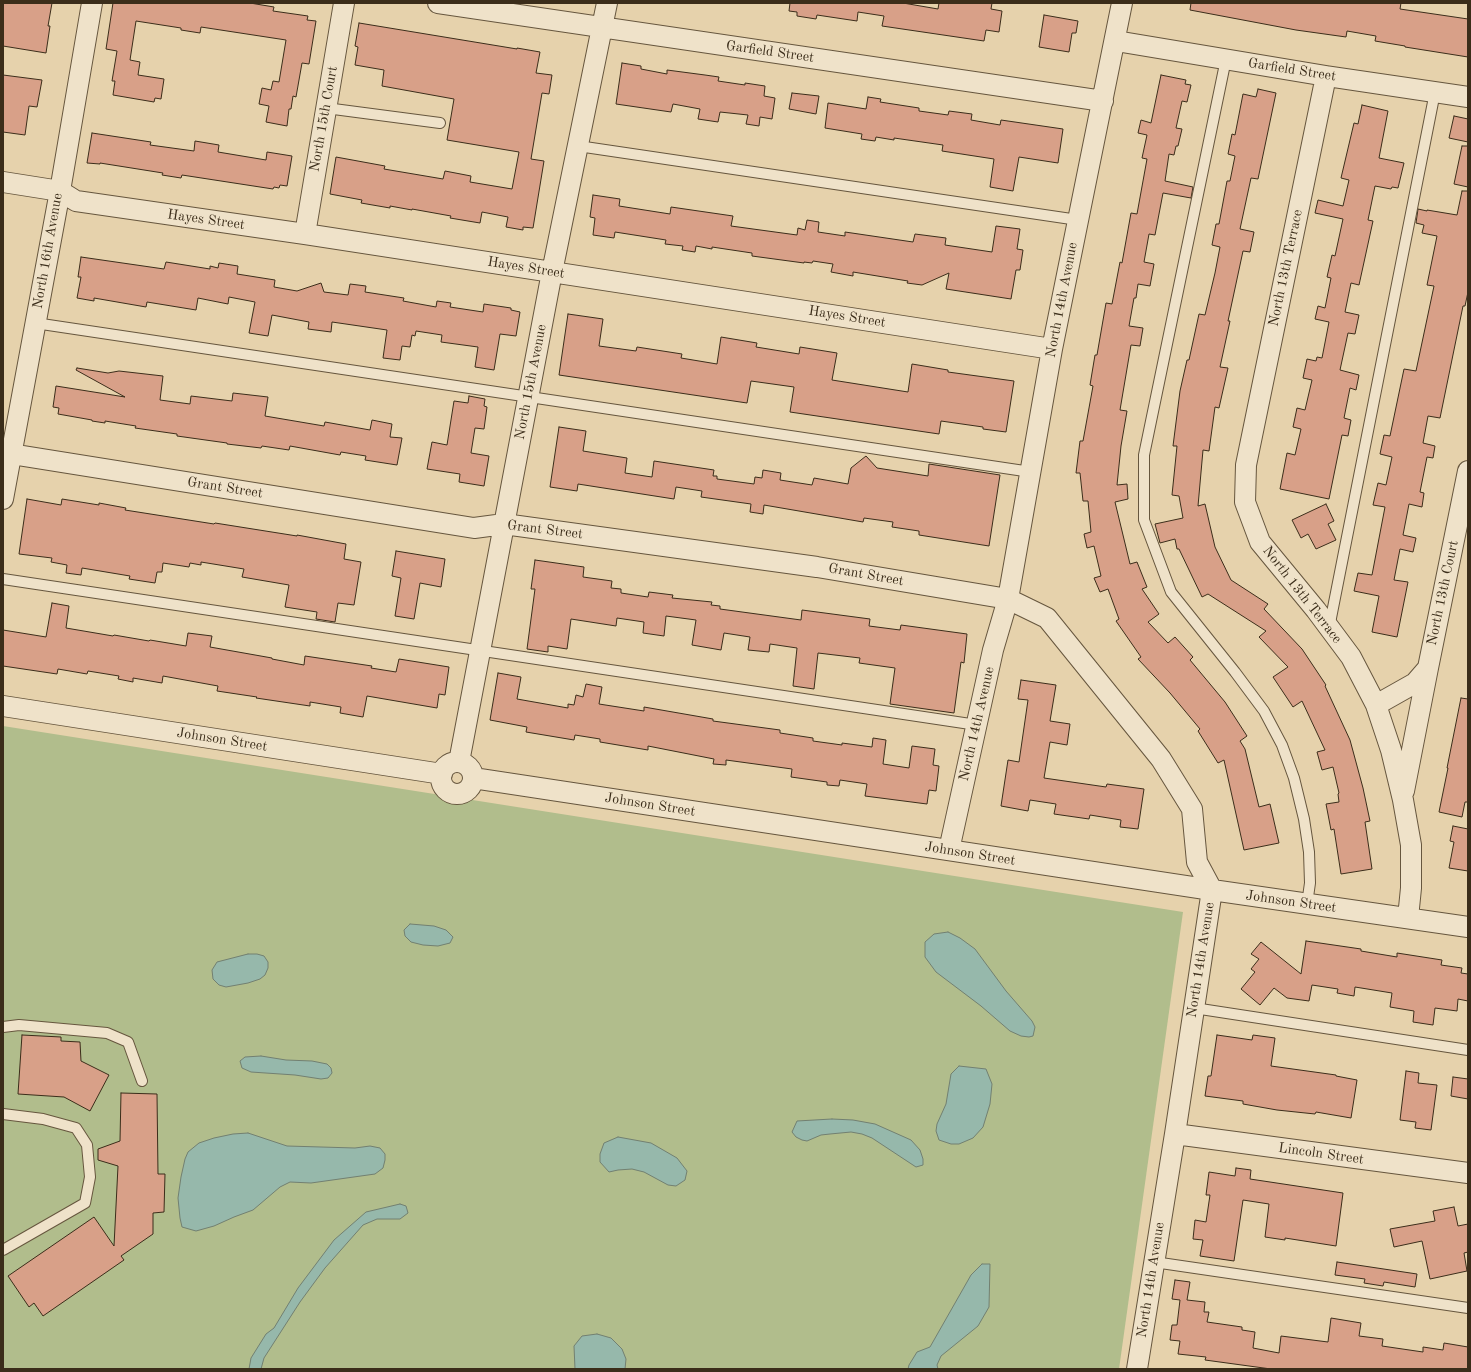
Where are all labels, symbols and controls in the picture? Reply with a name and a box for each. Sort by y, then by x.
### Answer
street label: Garfield Street [725,38,815,66]
street label: Garfield Street [1247,55,1337,85]
street label: North 15th Court [306,65,342,173]
street label: North 16th Avenue [30,192,66,310]
street label: Hayes Street [166,206,246,234]
street label: North 13th Terrace [1265,208,1307,328]
street label: North 14th Avenue [1043,241,1081,359]
street label: Hayes Street [486,254,566,282]
street label: Hayes Street [807,303,887,331]
street label: North 15th Avenue [512,323,550,441]
street label: Grant Street [186,474,264,502]
street label: Grant Street [506,517,584,543]
street label: North 13th Court [1424,539,1462,647]
street label: North 13th Terrace [1259,543,1345,647]
street label: Grant Street [827,560,905,590]
street label: North 14th Avenue [956,665,998,783]
street label: Johnson Street [176,725,268,755]
street label: Johnson Street [604,790,696,820]
street label: Johnson Street [924,839,1016,869]
street label: Johnson Street [1245,887,1337,917]
street label: North 14th Avenue [1184,901,1218,1019]
street label: Lincoln Street [1277,1140,1365,1168]
street label: North 14th Avenue [1134,1221,1168,1339]

